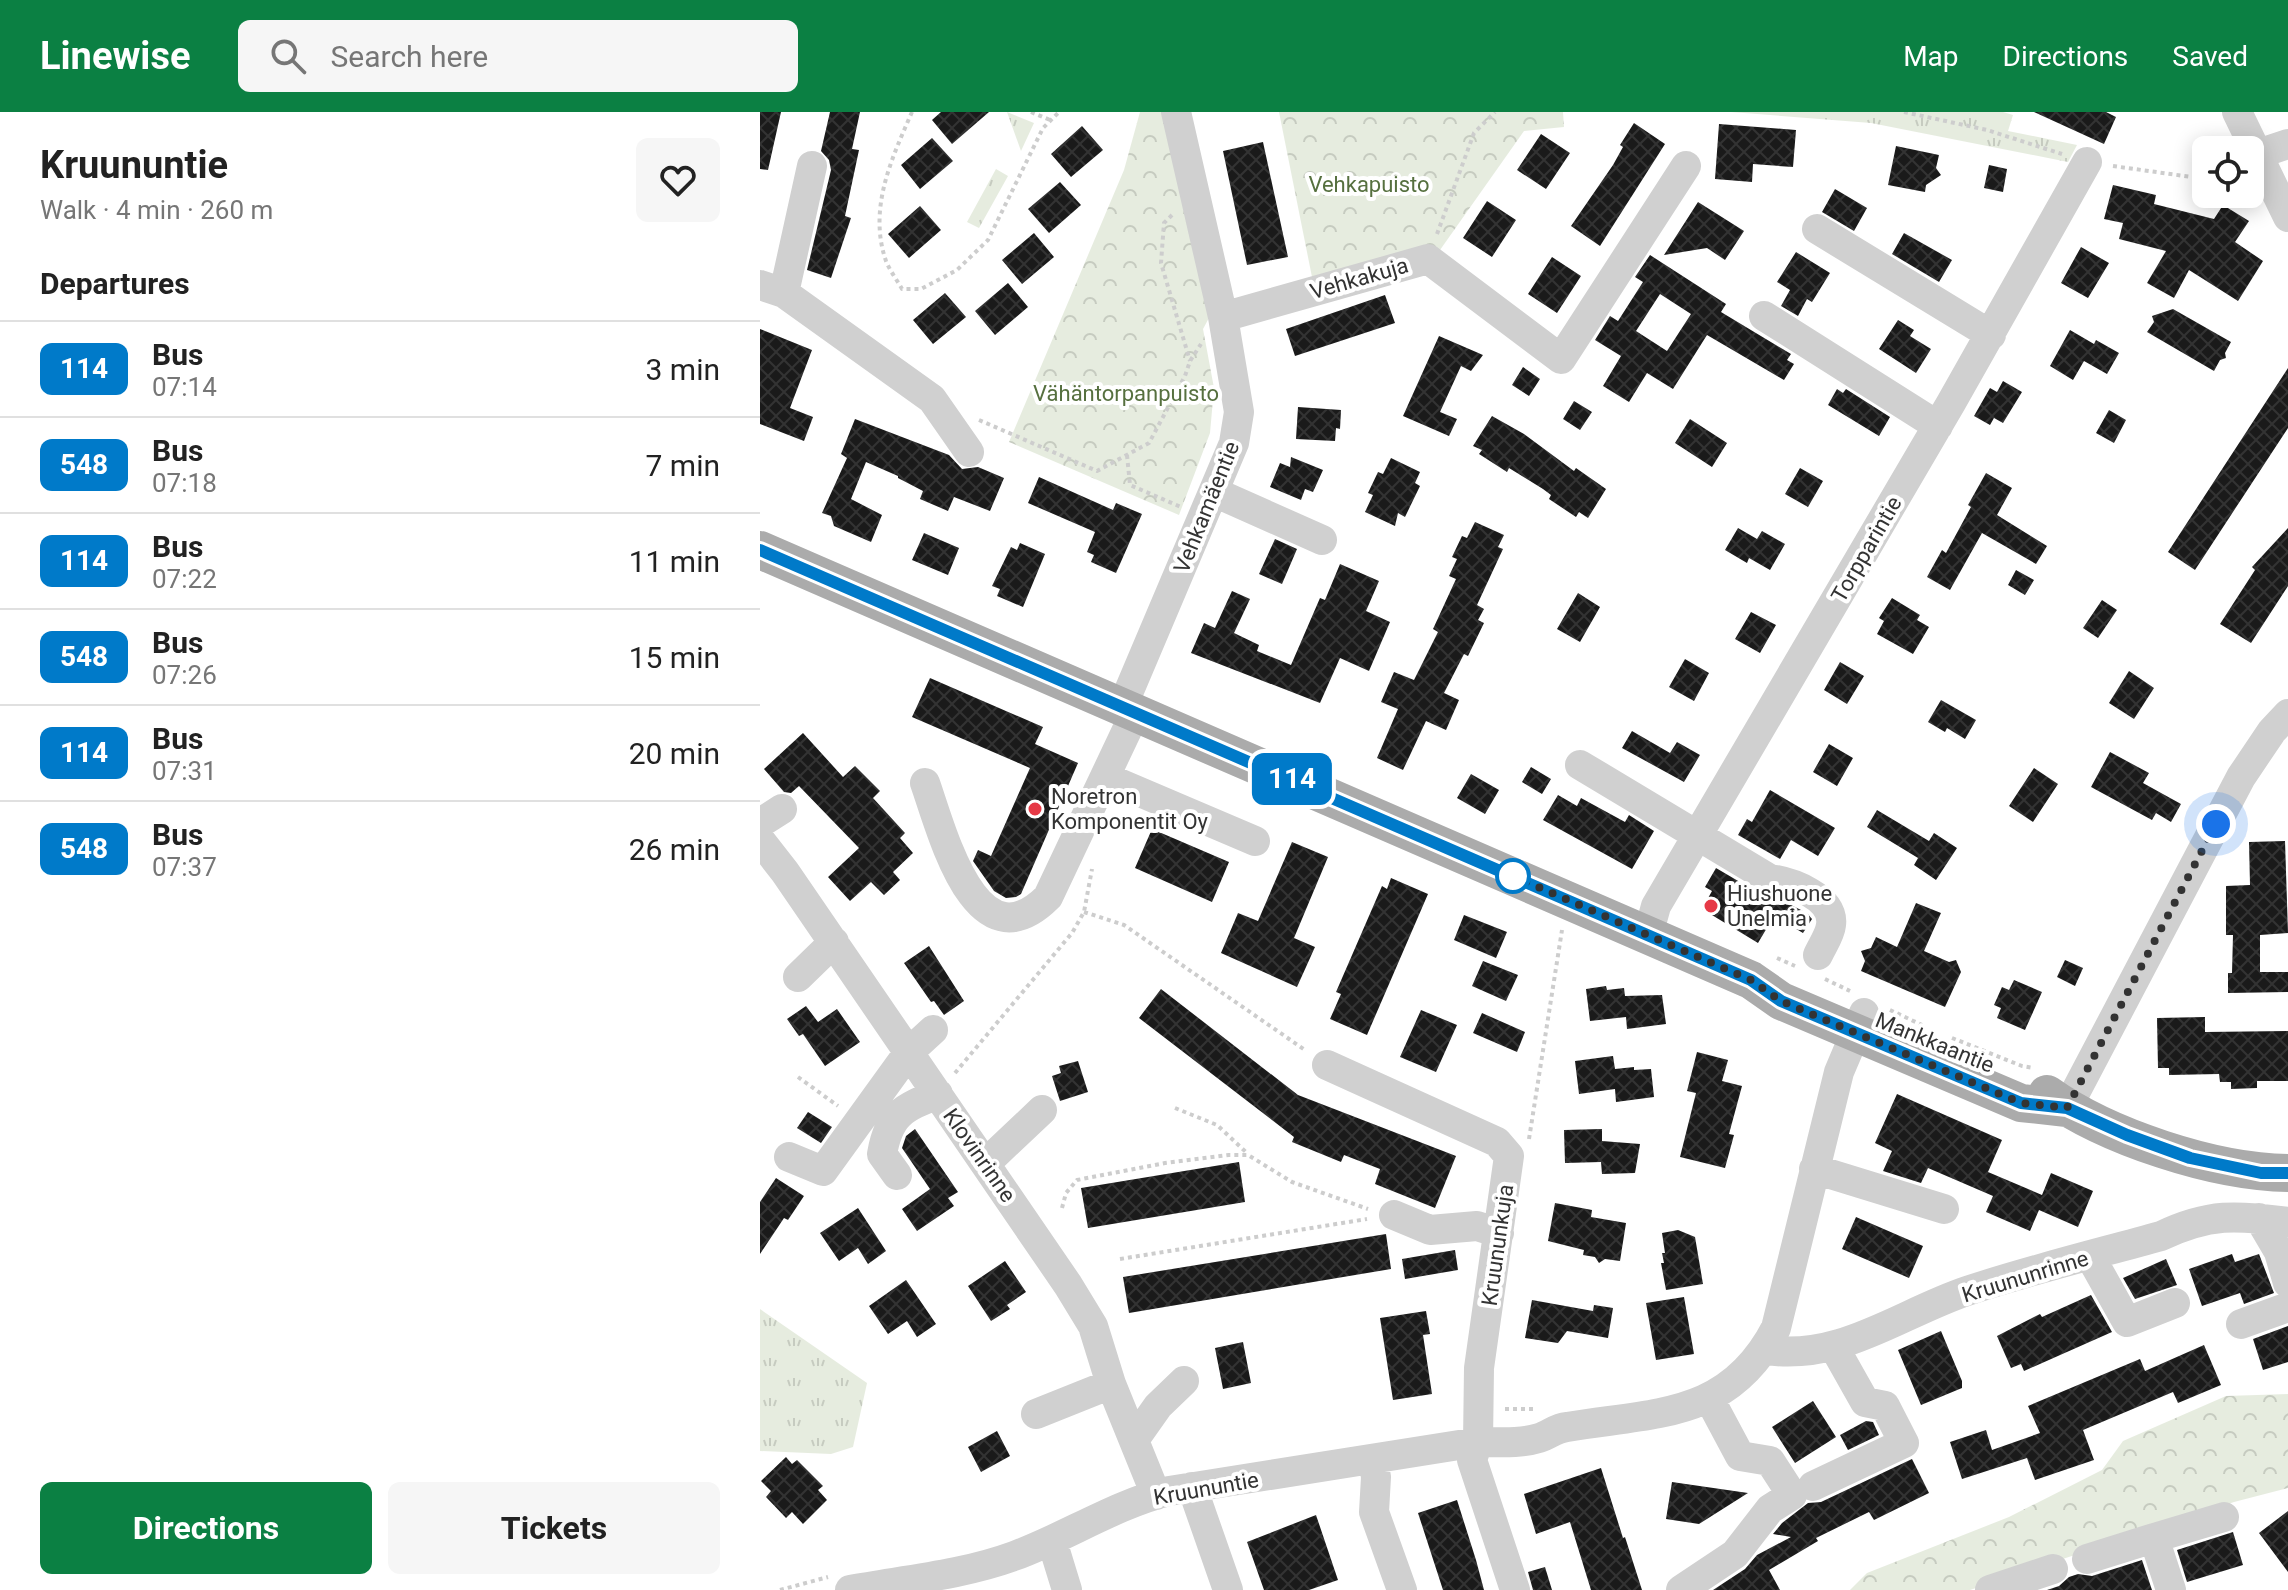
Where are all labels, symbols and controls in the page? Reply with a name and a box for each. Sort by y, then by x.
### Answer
search box [238,20,798,92]
text: Linewise [40,34,190,78]
icon: search [266,34,310,78]
text: Search here [330,39,488,74]
text: Map [1903,40,1959,73]
text: Directions [2003,40,2128,73]
text: Saved [2172,40,2248,73]
map controls [2192,136,2264,208]
button: locate [2192,136,2264,208]
button: heart [636,138,720,222]
text: Kruununtie [40,143,228,187]
park label: Vehkapuisto [1308,172,1430,197]
text: Walk · 4 min · 260 m [40,195,273,225]
street label: Vehkakuja [1307,253,1411,304]
text: Departures [40,266,190,301]
text: Bus [152,337,203,372]
text: 114 [60,352,108,385]
text: 3 min [646,352,720,387]
text: 07:14 [152,372,217,402]
park label: Vähäntorpanpuisto [1033,381,1219,406]
text: Bus [152,433,203,468]
street label: Vehkamäentie [1169,438,1244,577]
text: 548 [60,448,108,481]
text: 7 min [646,448,720,483]
text: 07:18 [152,468,217,498]
street label: Torpparintie [1826,492,1907,607]
text: Bus [152,529,203,564]
text: 114 [60,544,108,577]
text: 11 min [629,544,720,579]
text: 07:22 [152,564,217,594]
text: Bus [152,625,203,660]
text: 548 [60,640,108,673]
text: 15 min [629,640,720,675]
text: 07:26 [152,660,217,690]
text: Bus [152,721,203,756]
text: 114 [60,736,108,769]
text: 20 min [629,736,720,771]
line badge: 114 [1246,753,1338,805]
text: 07:31 [152,756,217,786]
text: 114 [1268,762,1316,795]
place label: Noretron Komponentit Oy [1051,784,1209,834]
marker: Noretron Komponentit Oy [1026,800,1044,818]
your location [2196,804,2236,844]
text: Bus [152,817,203,852]
text: 548 [60,832,108,865]
text: 26 min [629,832,720,867]
text: 07:37 [152,852,217,882]
unlabelled marker [1496,859,1530,893]
place label: Hiushuone Unelmia [1727,881,1832,931]
marker: Hiushuone Unelmia [1702,897,1720,915]
street label: Mankkaantie [1872,1007,1998,1078]
street label: Klovinrinne [938,1104,1021,1207]
street label: Kruununkuja [1477,1183,1518,1307]
street label: Kruununrinne [1959,1245,2091,1308]
street label: Kruununtie [1152,1467,1261,1510]
button: Directions [40,1482,372,1574]
button: Tickets [388,1482,720,1574]

